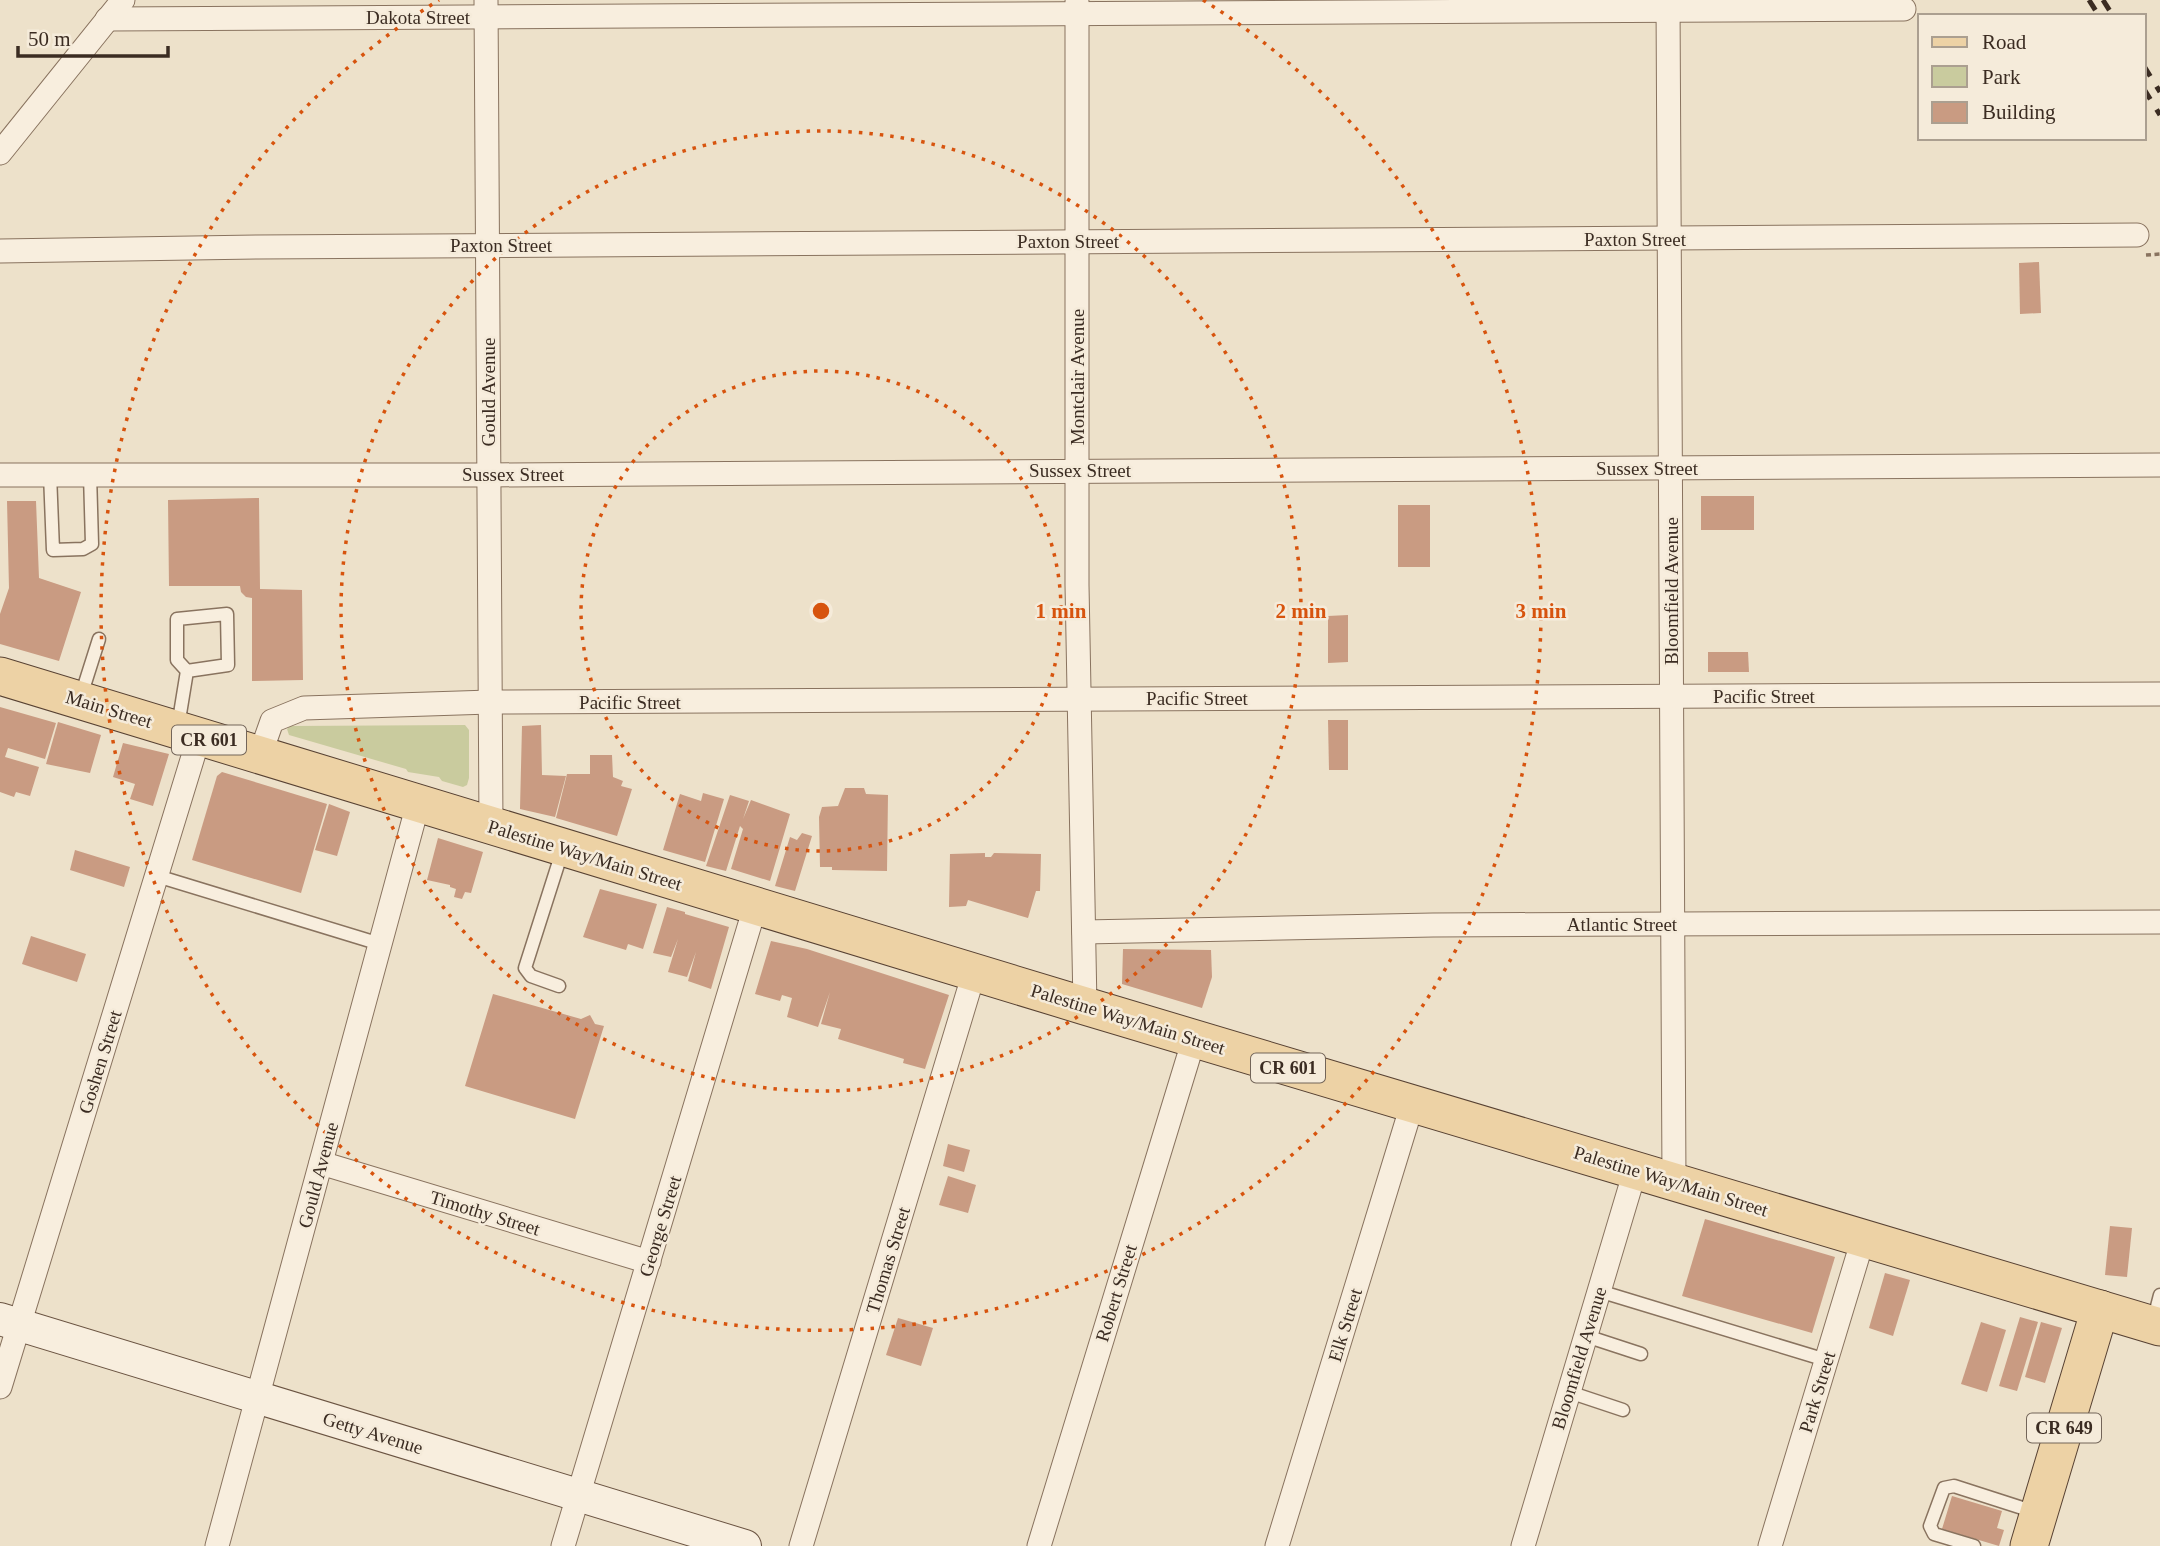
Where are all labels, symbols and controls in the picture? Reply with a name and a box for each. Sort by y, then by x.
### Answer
street label: Dakota Street [366,7,471,28]
scale bar [18,14,168,58]
legend [1918,14,2146,140]
text: 50 m [28,27,71,51]
text: Road [1982,30,2027,54]
text: Park [1982,65,2021,89]
text: Building [1982,100,2056,124]
street label: Paxton Street [1584,229,1687,250]
street label: Paxton Street [1017,231,1120,252]
street label: Paxton Street [450,235,553,256]
street label: Montclair Avenue [1067,309,1088,445]
street label: Gould Avenue [478,338,499,446]
street label: Sussex Street [1596,458,1699,479]
street label: Sussex Street [1029,460,1132,481]
street label: Sussex Street [462,464,565,485]
street label: Bloomfield Avenue [1661,517,1682,665]
centre of rings [809,599,833,623]
text: 1 min [1036,599,1087,623]
text: 2 min [1276,599,1327,623]
text: 3 min [1516,599,1567,623]
street label: Main Street [63,686,155,732]
street label: Pacific Street [1713,686,1816,707]
street label: Pacific Street [1146,688,1249,709]
street label: Pacific Street [579,692,682,713]
road number: CR 601 [172,726,246,754]
street label: Palestine Way/Main Street [485,815,685,895]
street label: Atlantic Street [1567,914,1678,935]
street label: Palestine Way/Main Street [1028,979,1228,1059]
street label: Goshen Street [74,1007,126,1116]
road number: CR 601 [1251,1054,1325,1083]
street label: Gould Avenue [294,1120,342,1230]
street label: Palestine Way/Main Street [1571,1141,1771,1221]
street label: George Street [635,1172,686,1279]
street label: Timothy Street [427,1186,543,1240]
street label: Thomas Street [862,1204,914,1316]
street label: Robert Street [1091,1241,1141,1344]
street label: Bloomfield Avenue [1547,1284,1611,1432]
street label: Elk Street [1324,1285,1366,1364]
street label: Park Street [1795,1348,1840,1435]
street label: Getty Avenue [320,1408,426,1458]
road number: CR 649 [2027,1414,2101,1442]

